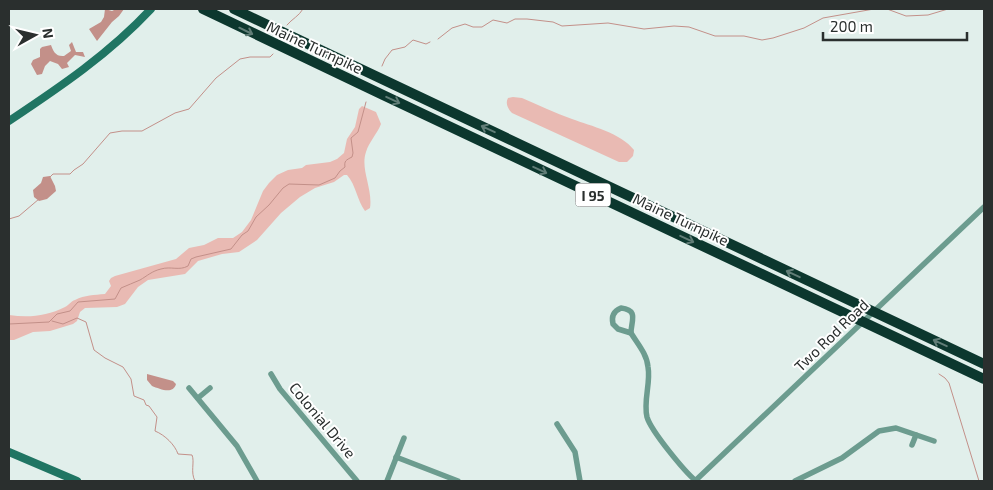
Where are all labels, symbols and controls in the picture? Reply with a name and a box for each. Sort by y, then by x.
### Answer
north arrow [10,10,60,60]
scale bar [823,10,967,42]
street label: Maine Turnpike [264,17,366,77]
text: 200 m [830,17,873,35]
one-way arrow [239,26,254,36]
text: N [39,27,57,39]
one-way arrow [385,96,400,106]
one-way arrow [481,124,496,134]
one-way arrow [532,165,547,175]
road number: I 95 [576,184,610,206]
street label: Maine Turnpike [630,189,732,249]
one-way arrow [679,235,694,244]
one-way arrow [786,269,801,278]
street label: Two Rod Road [790,295,872,375]
one-way arrow [933,338,948,348]
street label: Colonial Drive [286,378,360,462]

